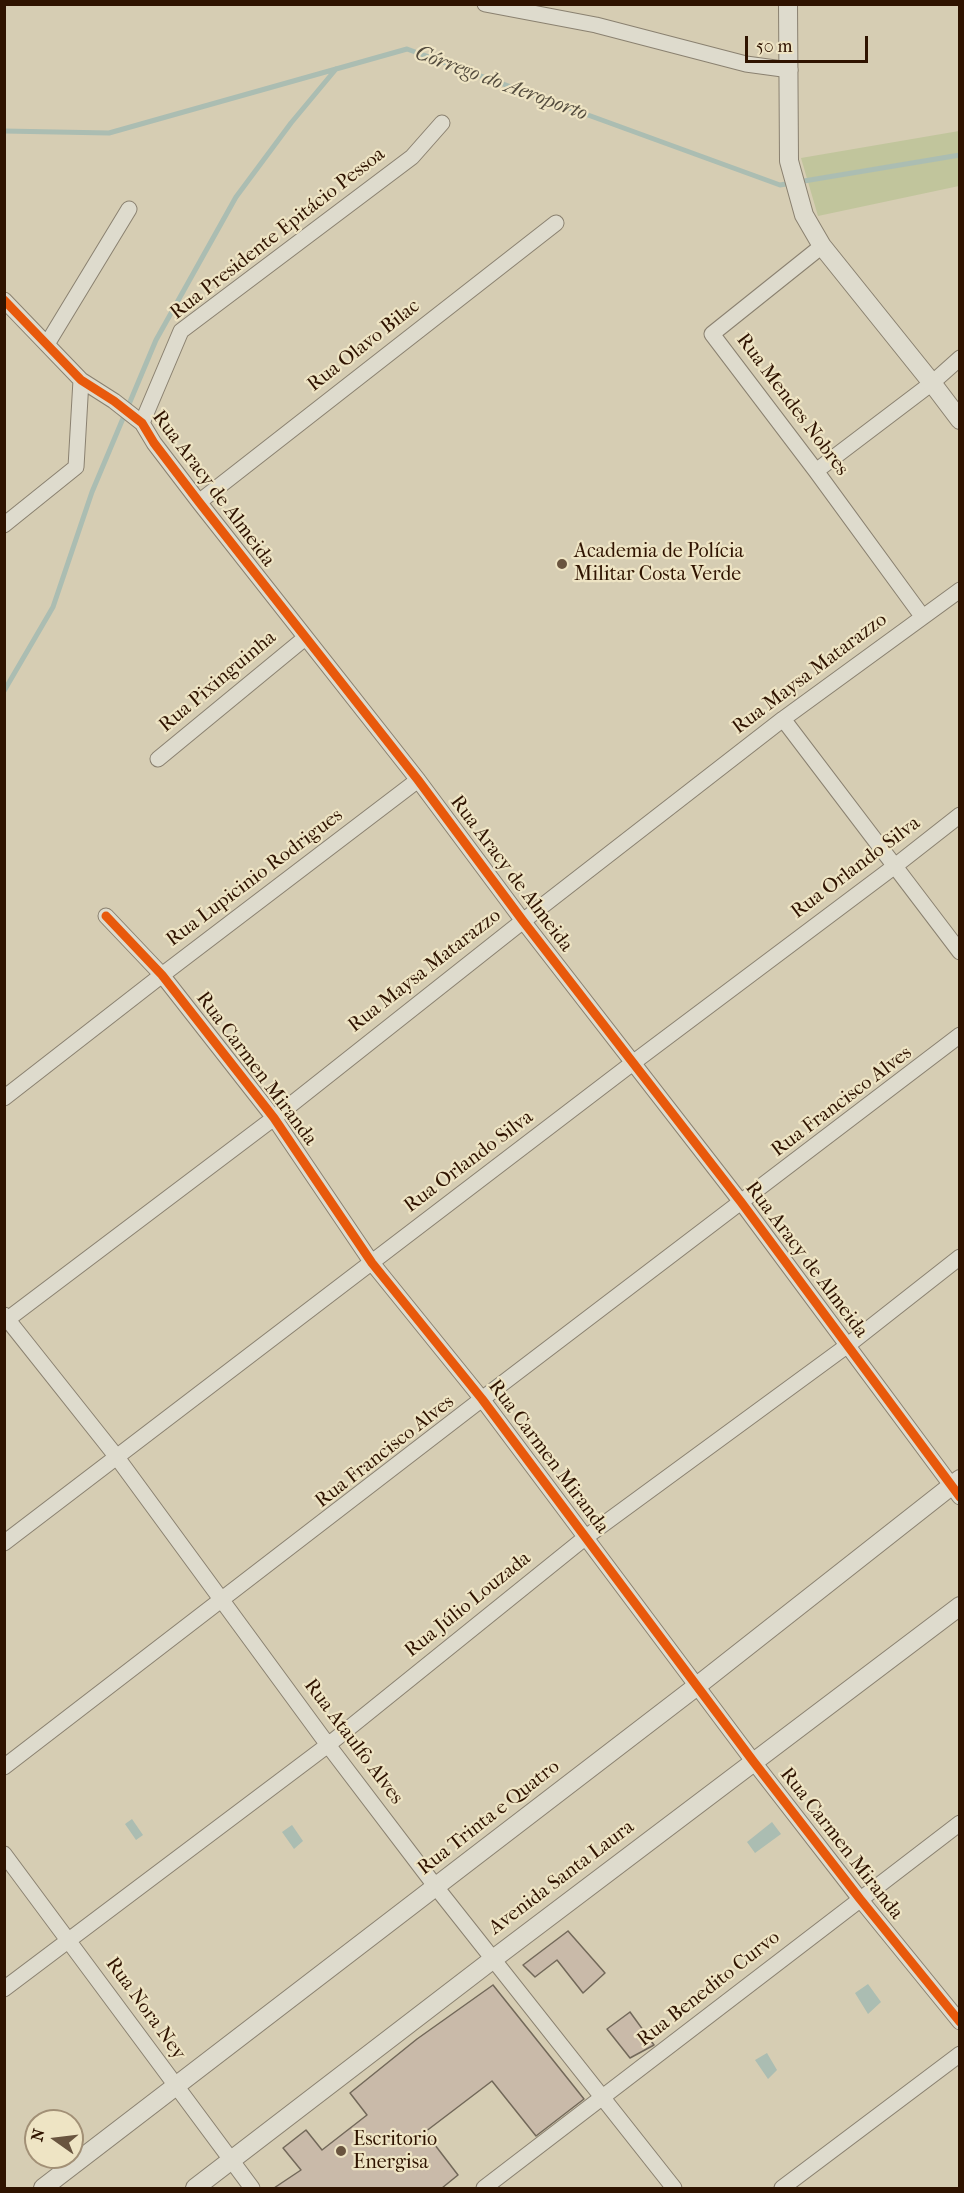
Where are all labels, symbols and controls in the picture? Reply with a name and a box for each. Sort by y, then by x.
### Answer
scale bar [748,24,871,62]
text: 50 m [756,36,792,57]
water label: Córrego do Aeroporto [411,41,591,127]
street label: Rua Presidente Epitácio Pessoa [166,143,390,325]
street label: Rua Olavo Bilac [303,295,425,397]
street label: Rua Mendes Nobres [731,329,853,481]
street label: Rua Aracy de Almeida [146,406,280,572]
place label: Academia de Polícia Militar Costa Verde [574,540,744,587]
marker: Academia de Polícia Militar Costa Verde [555,557,569,571]
street label: Rua Maysa Matarazzo [728,608,892,740]
street label: Rua Pixinguinha [155,626,281,738]
street label: Rua Aracy de Almeida [444,791,578,957]
street label: Rua Lupicinio Rodrigues [162,804,348,952]
street label: Rua Orlando Silva [787,812,925,924]
street label: Rua Maysa Matarazzo [344,904,506,1038]
street label: Rua Carmen Miranda [190,987,322,1151]
street label: Rua Francisco Alves [767,1041,917,1163]
street label: Rua Orlando Silva [400,1106,538,1218]
street label: Rua Aracy de Almeida [739,1177,873,1343]
street label: Rua Carmen Miranda [482,1375,614,1539]
street label: Rua Francisco Alves [311,1390,459,1514]
street label: Rua Júlio Louzada [400,1547,536,1663]
street label: Rua Ataulfo Alves [298,1675,408,1809]
street label: Rua Trinta e Quatro [413,1755,565,1881]
street label: Rua Carmen Miranda [774,1763,908,1925]
street label: Avenida Santa Laura [485,1815,639,1941]
street label: Rua Benedito Curvo [633,1926,785,2052]
street label: Rua Nora Ney [100,1953,190,2065]
north arrow [24,2109,84,2169]
text: N [27,2127,49,2143]
place label: Escritorio Energisa [353,2128,437,2175]
marker: Escritorio Energisa [334,2144,348,2158]

